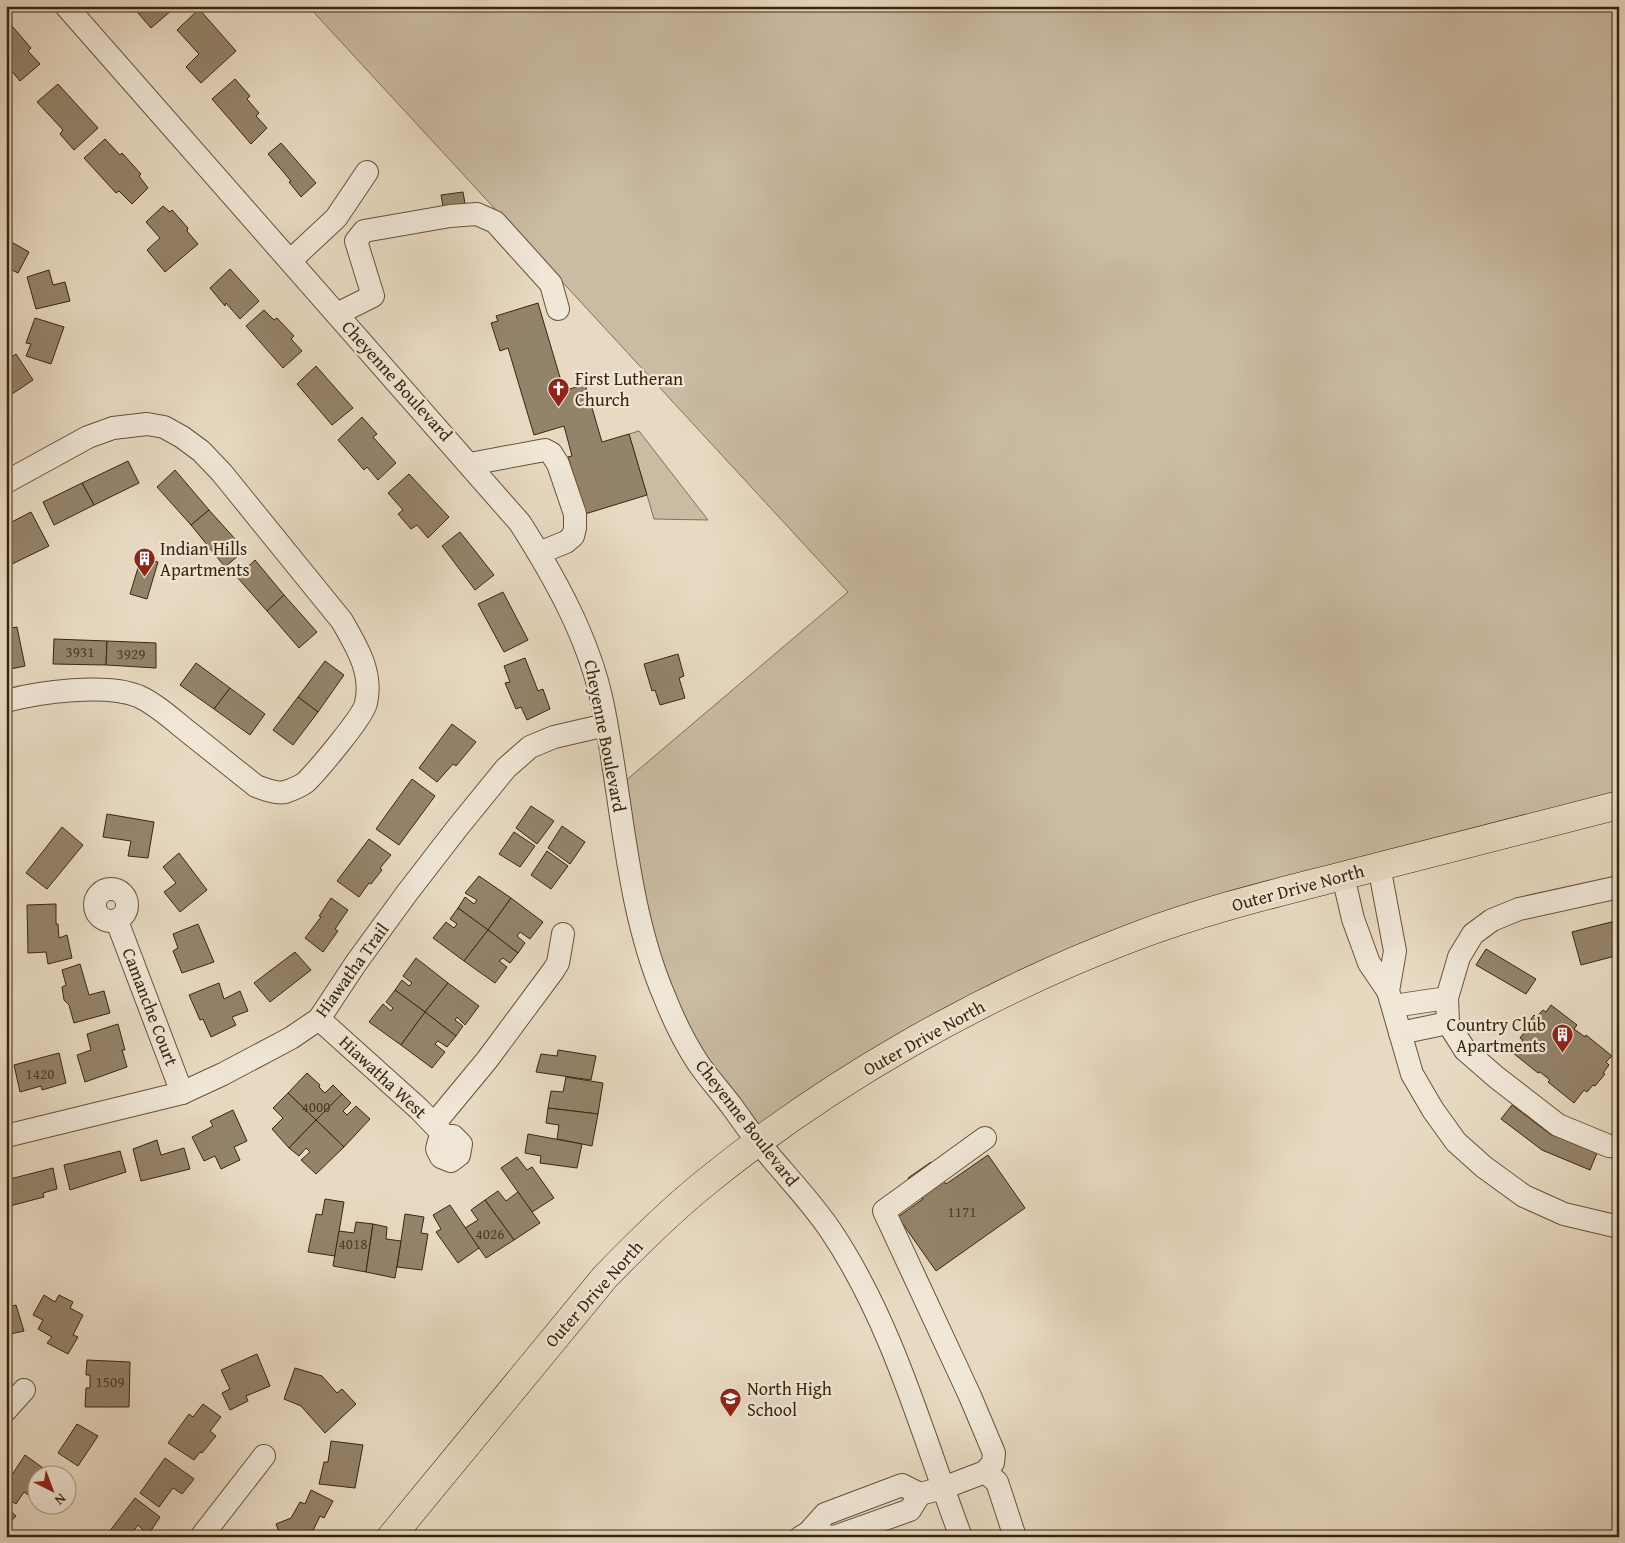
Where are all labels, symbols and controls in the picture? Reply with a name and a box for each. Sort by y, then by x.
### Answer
street label: Cheyenne Boulevard [336,314,459,447]
place label: First Lutheran Church [575,365,683,413]
church icon: First Lutheran Church [547,377,571,408]
place label: Indian Hills Apartments [160,535,250,583]
building icon: Indian Hills Apartments [132,547,156,578]
house number: 3931 [66,641,94,662]
house number: 3929 [117,643,145,664]
street label: Cheyenne Boulevard [577,657,634,815]
street label: Outer Drive North [1229,857,1367,918]
street label: Hiawatha Trail [308,917,395,1023]
street label: Camanche Court [116,944,186,1070]
street label: Outer Drive North [858,993,990,1082]
place label: Country Club Apartments [1447,1011,1546,1059]
building icon: Country Club Apartments [1550,1023,1574,1054]
street label: Hiawatha West [333,1029,434,1125]
street label: Cheyenne Boulevard [689,1053,806,1192]
house number: 1420 [26,1063,54,1084]
house number: 4000 [302,1096,330,1117]
house number: 1171 [948,1201,976,1222]
house number: 4026 [476,1223,504,1244]
house number: 4018 [339,1233,367,1254]
street label: Outer Drive North [538,1234,649,1353]
house number: 1509 [96,1371,124,1392]
place label: North High School [747,1375,832,1423]
school or university icon: North High School [719,1387,743,1418]
north arrow [28,1466,78,1516]
text: N [50,1489,71,1511]

